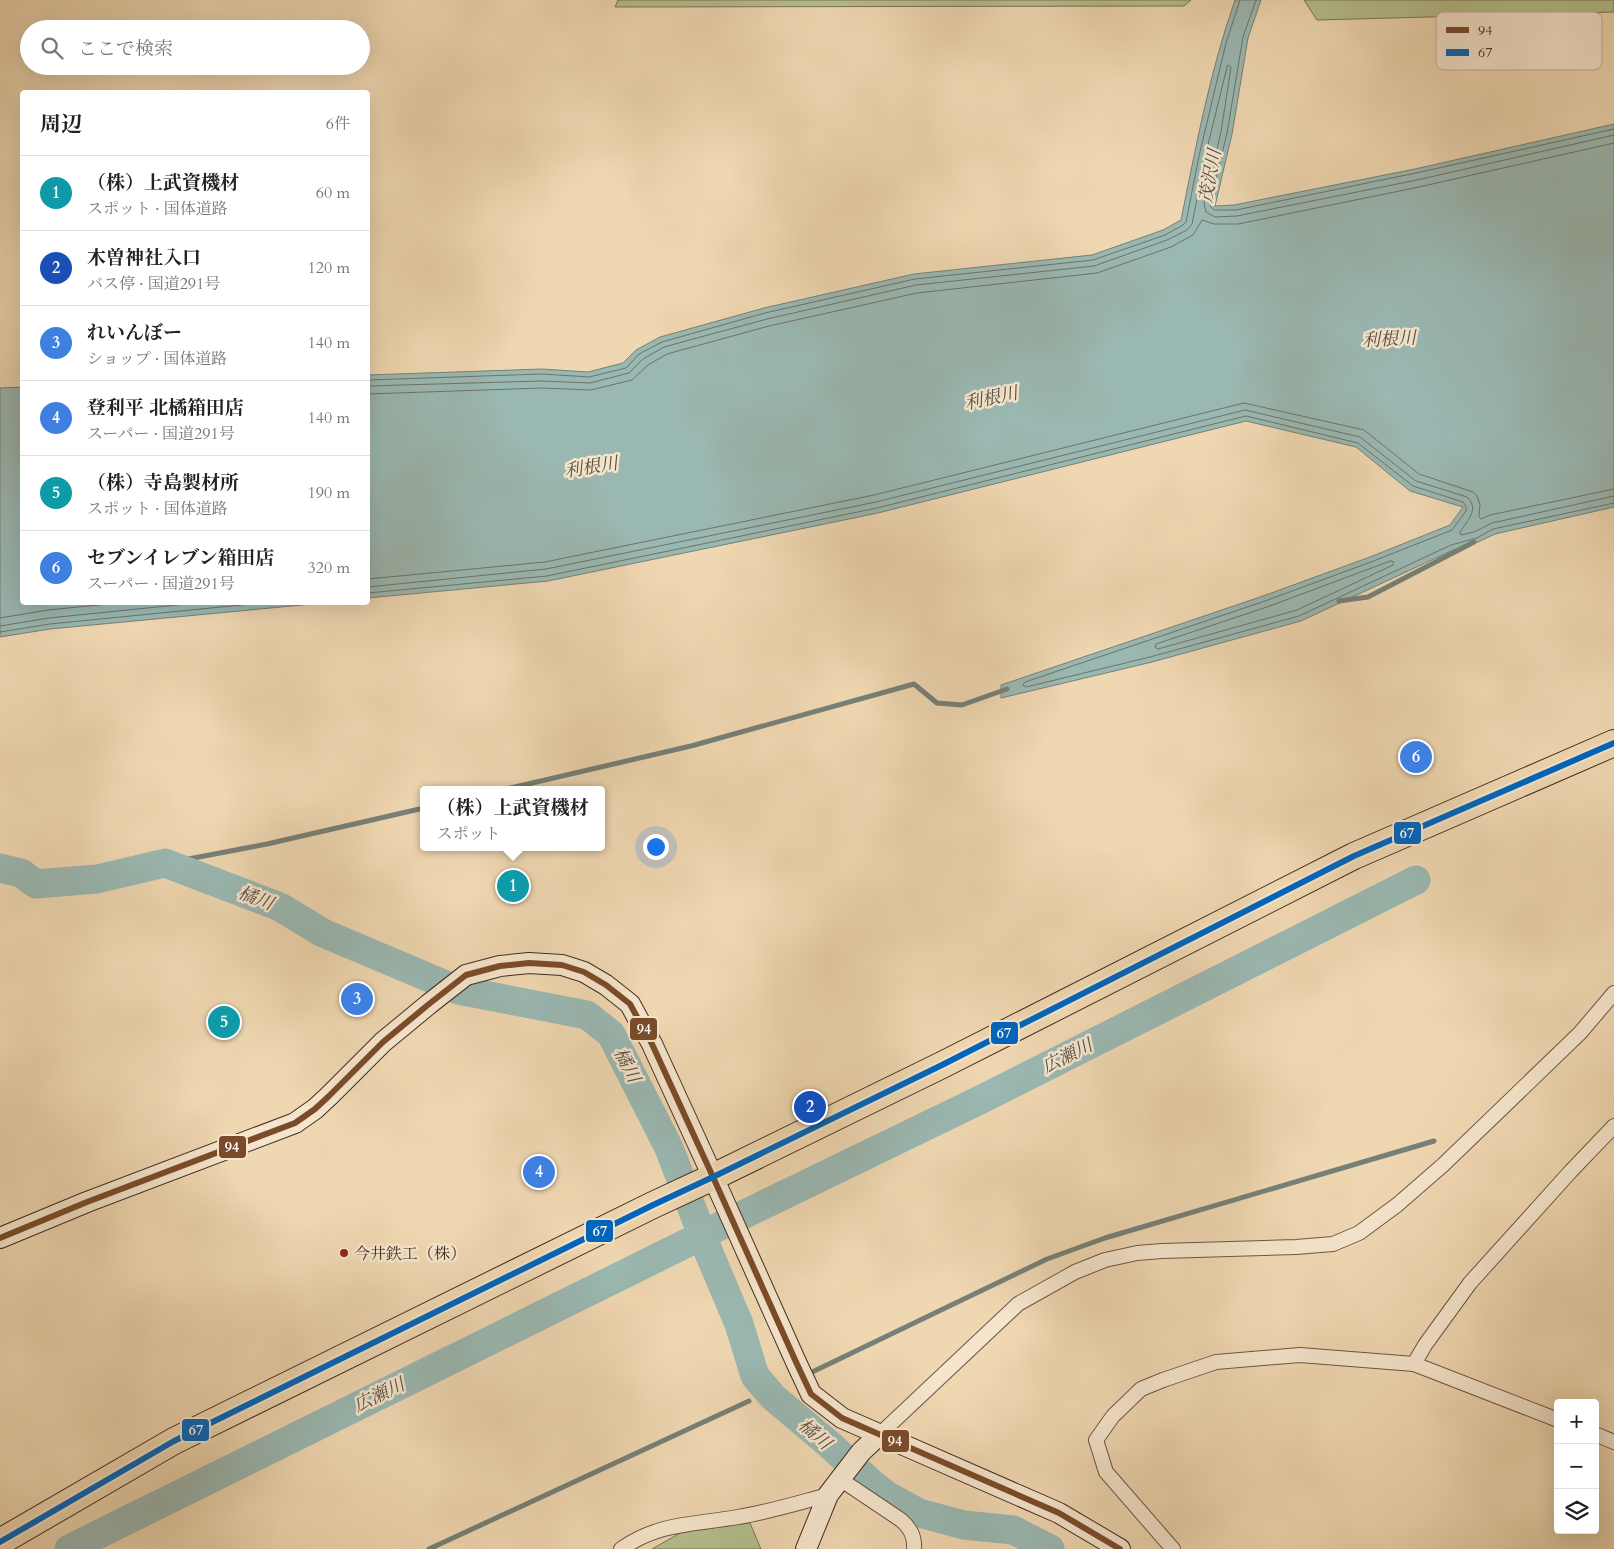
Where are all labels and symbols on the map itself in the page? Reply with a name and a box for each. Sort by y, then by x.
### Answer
legend [1436,12,1602,70]
text: 94 [1478,21,1492,40]
text: 67 [1478,43,1492,62]
water label: 茂沢川 [1193,145,1228,205]
water label: 利根川 [1361,325,1419,353]
water label: 利根川 [962,380,1022,416]
water label: 利根川 [562,451,622,484]
pin: 6 [1400,738,1432,776]
line badge: 67 [1393,821,1422,845]
text: 67 [1400,824,1414,843]
your location [643,834,669,860]
pin: 1 [497,867,529,905]
water label: 橘川 [235,880,279,917]
pin: 3 [341,980,373,1018]
pin: 5 [208,1003,240,1041]
line badge: 94 [629,1017,658,1041]
text: 94 [637,1020,651,1039]
line badge: 67 [990,1021,1019,1045]
text: 67 [997,1024,1011,1043]
water label: 広瀬川 [1037,1032,1099,1080]
water label: 橘川 [607,1044,647,1089]
pin: 2 [794,1088,826,1126]
line badge: 94 [218,1135,247,1159]
text: 94 [225,1138,239,1157]
pin: 4 [523,1153,555,1191]
line badge: 67 [585,1219,614,1243]
text: 67 [593,1222,607,1241]
place label: 今井鉄工（株） [354,1243,466,1265]
marker: 今井鉄工（株） [338,1247,350,1259]
water label: 広瀬川 [349,1372,411,1419]
water label: 橘川 [793,1413,838,1457]
line badge: 67 [181,1418,210,1442]
text: 67 [189,1421,203,1440]
line badge: 94 [881,1429,910,1453]
text: 94 [888,1432,902,1451]

